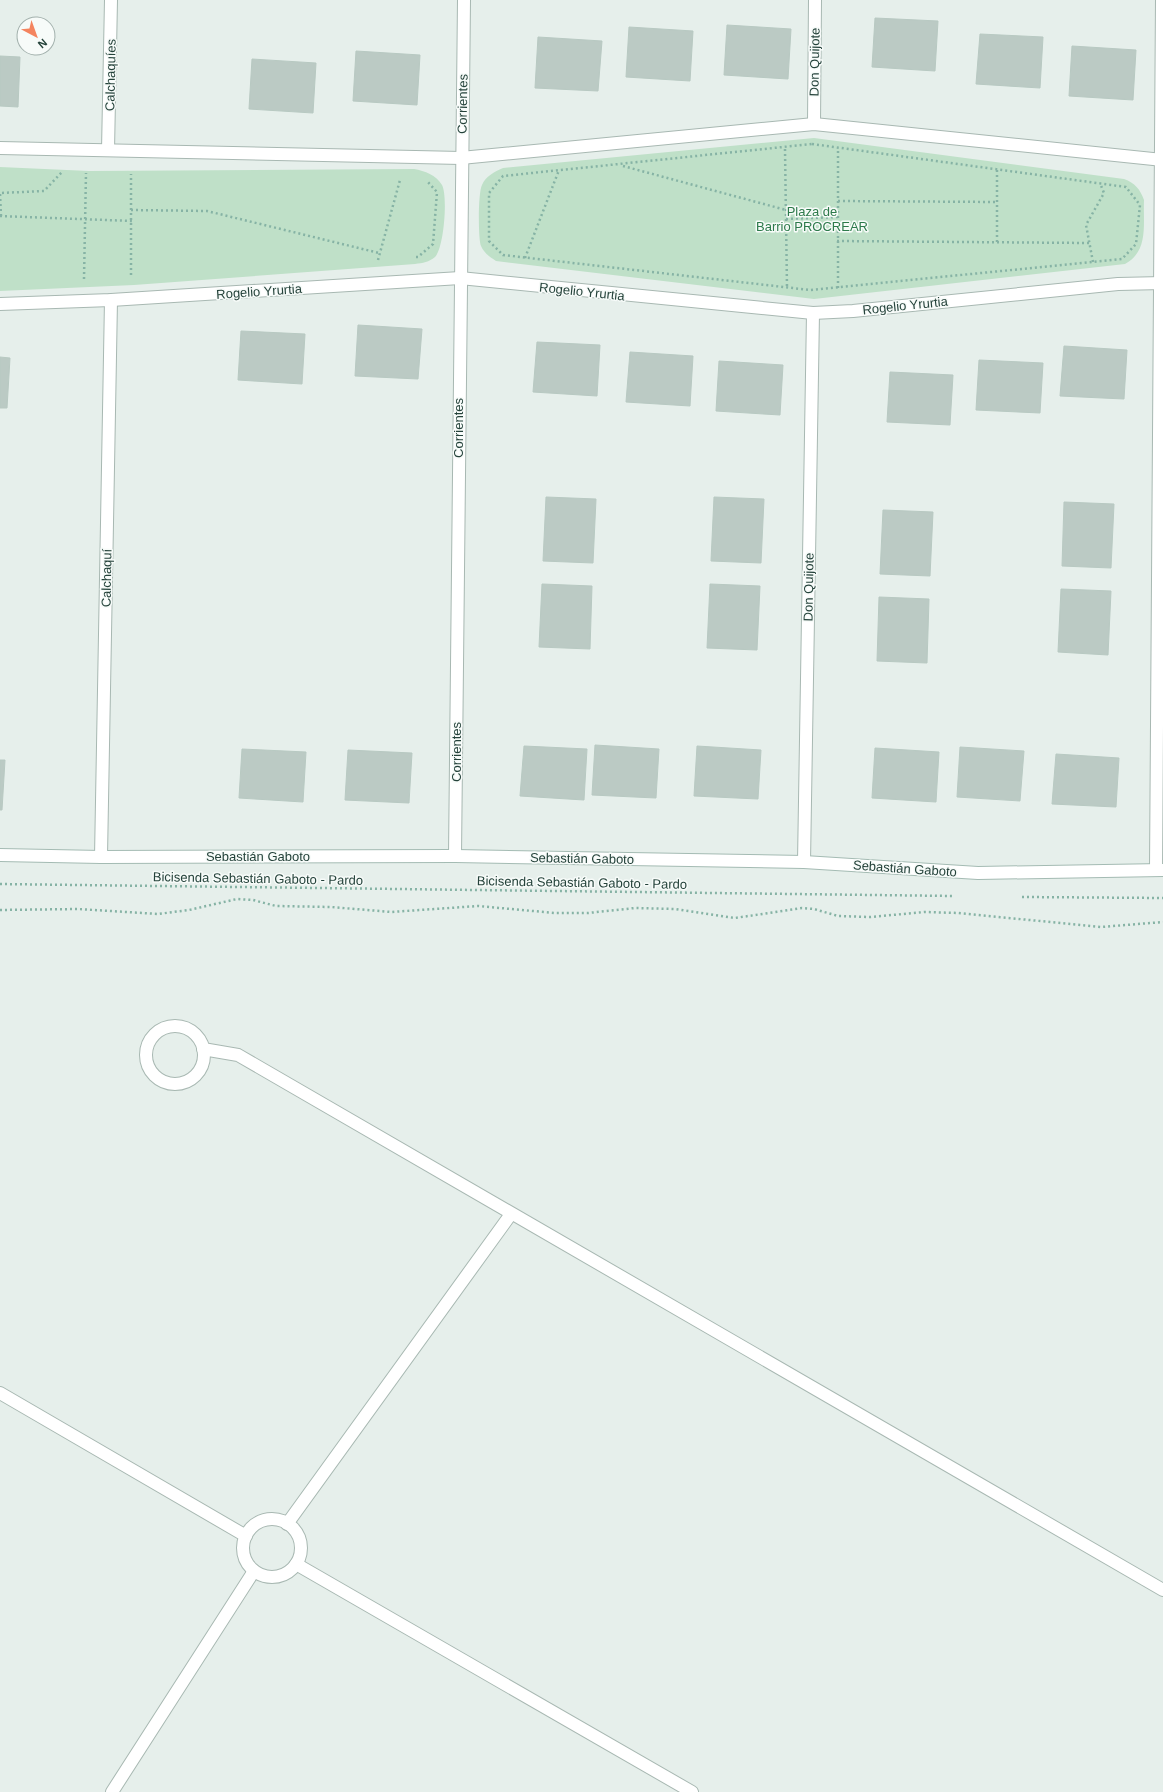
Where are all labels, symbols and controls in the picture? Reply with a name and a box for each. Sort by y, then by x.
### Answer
north arrow [16,16,56,56]
street label: Don Quijote [806,28,823,96]
text: N [36,36,49,51]
street label: Calchaquíes [102,38,119,111]
street label: Corrientes [454,73,471,134]
park label: Plaza de Barrio PROCREAR [756,204,868,234]
street label: Rogelio Yrurtia [539,280,626,304]
street label: Rogelio Yrurtia [216,281,303,302]
street label: Rogelio Yrurtia [862,293,949,317]
street label: Corrientes [451,398,466,458]
street label: Calchaquí [98,548,115,607]
street label: Don Quijote [800,553,817,621]
street label: Corrientes [449,722,464,782]
street label: Sebastián Gaboto [206,849,310,864]
street label: Sebastián Gaboto [530,850,634,867]
street label: Sebastián Gaboto [853,857,957,880]
street label: Bicisenda Sebastián Gaboto - Pardo [153,869,363,888]
street label: Bicisenda Sebastián Gaboto - Pardo [477,873,687,892]

